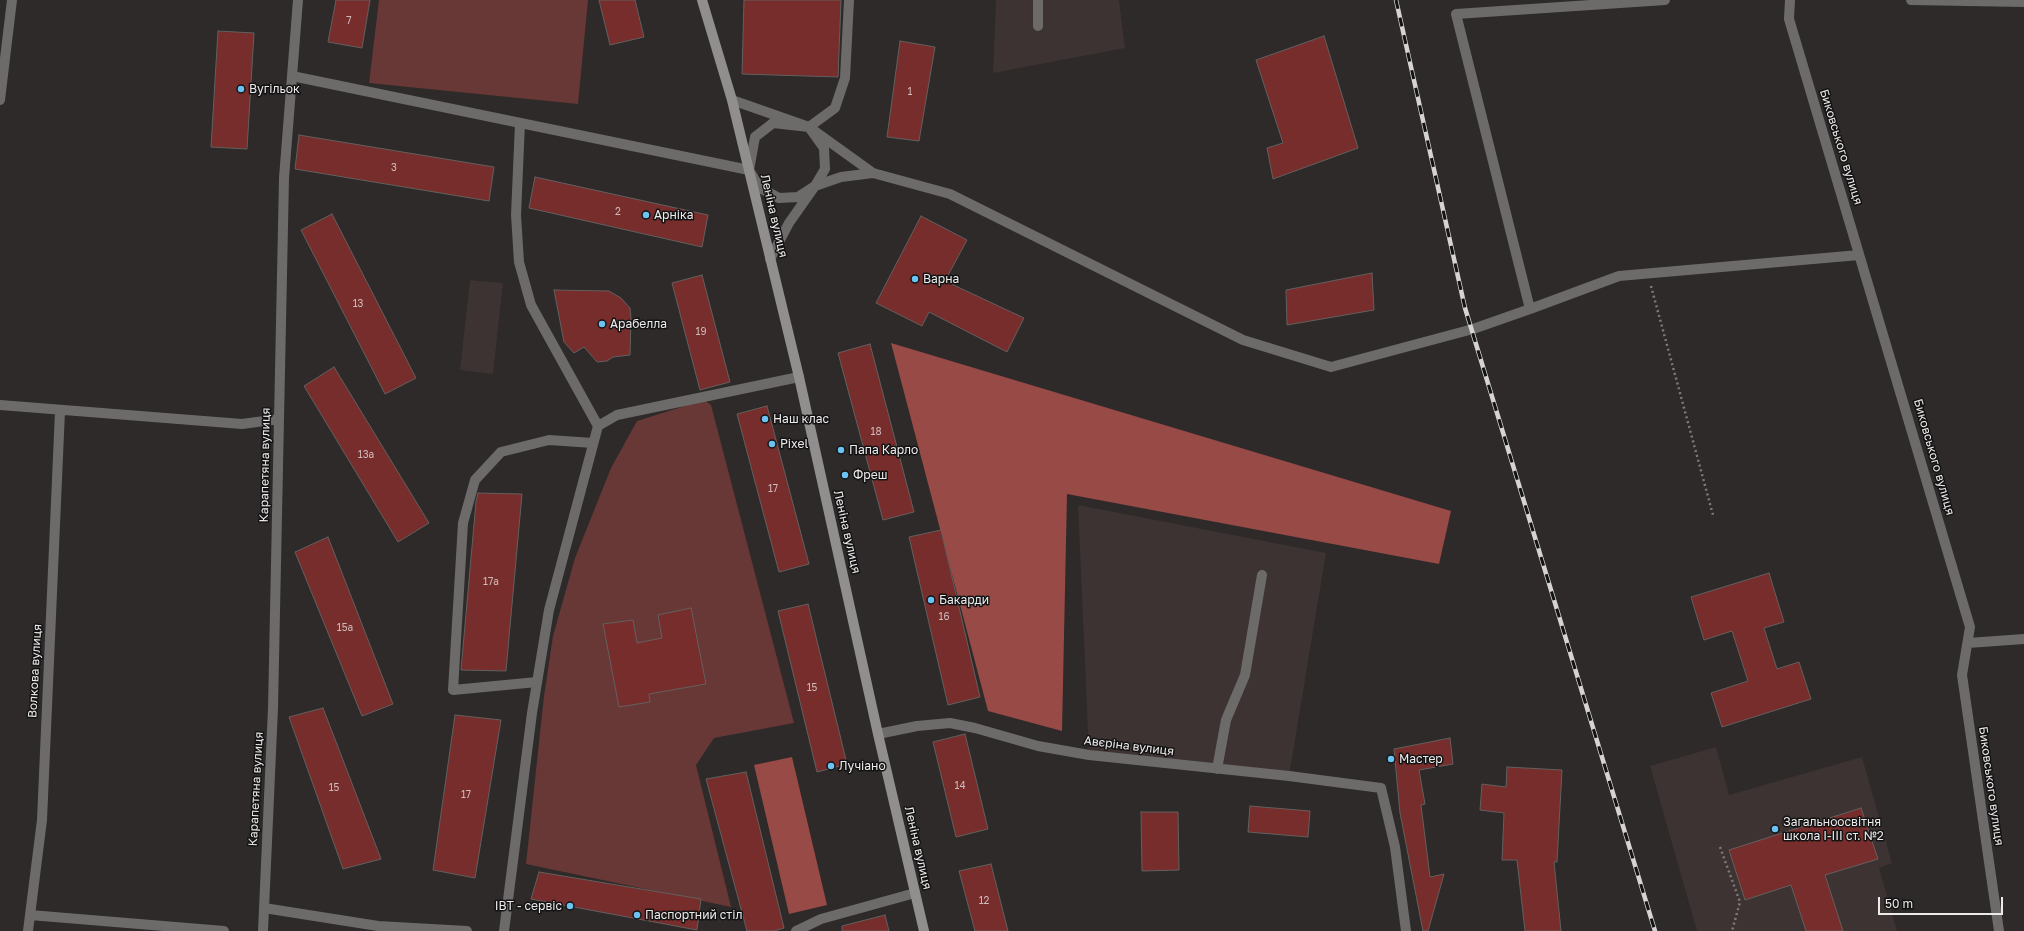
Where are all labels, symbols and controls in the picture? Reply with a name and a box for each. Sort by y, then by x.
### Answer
house number: 7 [346,15,352,27]
place label: Вугільок [249,82,300,96]
marker: Вугільок [236,84,246,94]
house number: 1 [908,86,912,98]
street label: Биковського вулиця [1817,88,1865,206]
house number: 3 [391,162,397,174]
street label: Леніна вулиця [757,173,791,259]
house number: 2 [615,206,621,218]
place label: Арніка [654,208,694,222]
marker: Арніка [641,210,651,220]
place label: Варна [923,272,959,286]
marker: Варна [910,274,920,284]
house number: 13 [353,298,363,310]
place label: Арабелла [610,317,667,331]
marker: Арабелла [597,319,607,329]
house number: 19 [696,326,706,338]
street label: Биковського вулиця [1911,397,1957,517]
street label: Карапетяна вулиця [257,408,273,522]
place label: Наш клас [773,412,829,426]
marker: Наш клас [760,414,770,424]
house number: 18 [871,426,881,438]
place label: Pixel [780,437,808,451]
marker: Pixel [767,439,777,449]
place label: Папа Карло [849,443,918,457]
marker: Папа Карло [836,445,846,455]
house number: 13а [358,449,374,461]
place label: Фреш [853,468,887,482]
marker: Фреш [840,470,850,480]
house number: 17 [768,483,778,495]
street label: Леніна вулиця [830,489,864,575]
house number: 17а [483,576,499,588]
place label: Бакарди [939,593,989,607]
marker: Бакарди [926,595,936,605]
house number: 16 [939,611,949,623]
house number: 15а [337,622,353,634]
street label: Волкова вулиця [25,624,45,718]
house number: 15 [807,682,817,694]
street label: Биковського вулиця [1976,726,2006,846]
street label: Карапетяна вулиця [246,731,266,847]
street label: Авєріна вулиця [1083,733,1175,759]
place label: Мастер [1399,752,1443,766]
marker: Мастер [1386,754,1396,764]
place label: Лучіано [839,759,886,773]
marker: Лучіано [826,761,836,771]
house number: 14 [955,780,965,792]
house number: 15 [329,782,339,794]
house number: 17 [461,789,471,801]
street label: Леніна вулиця [901,805,935,891]
place label: Загальноосвітня школа І-ІІІ ст. №2 [1783,815,1884,843]
marker: Загальноосвітня школа І-ІІІ ст. №2 [1770,824,1780,834]
scale bar [1880,889,2005,915]
house number: 12 [979,895,989,907]
text: 50 m [1885,896,1913,911]
place label: ІВТ - сервіс [495,899,562,913]
marker: ІВТ - сервіс [565,901,575,911]
place label: Паспортний стіл [645,908,742,922]
marker: Паспортний стіл [632,910,642,920]

